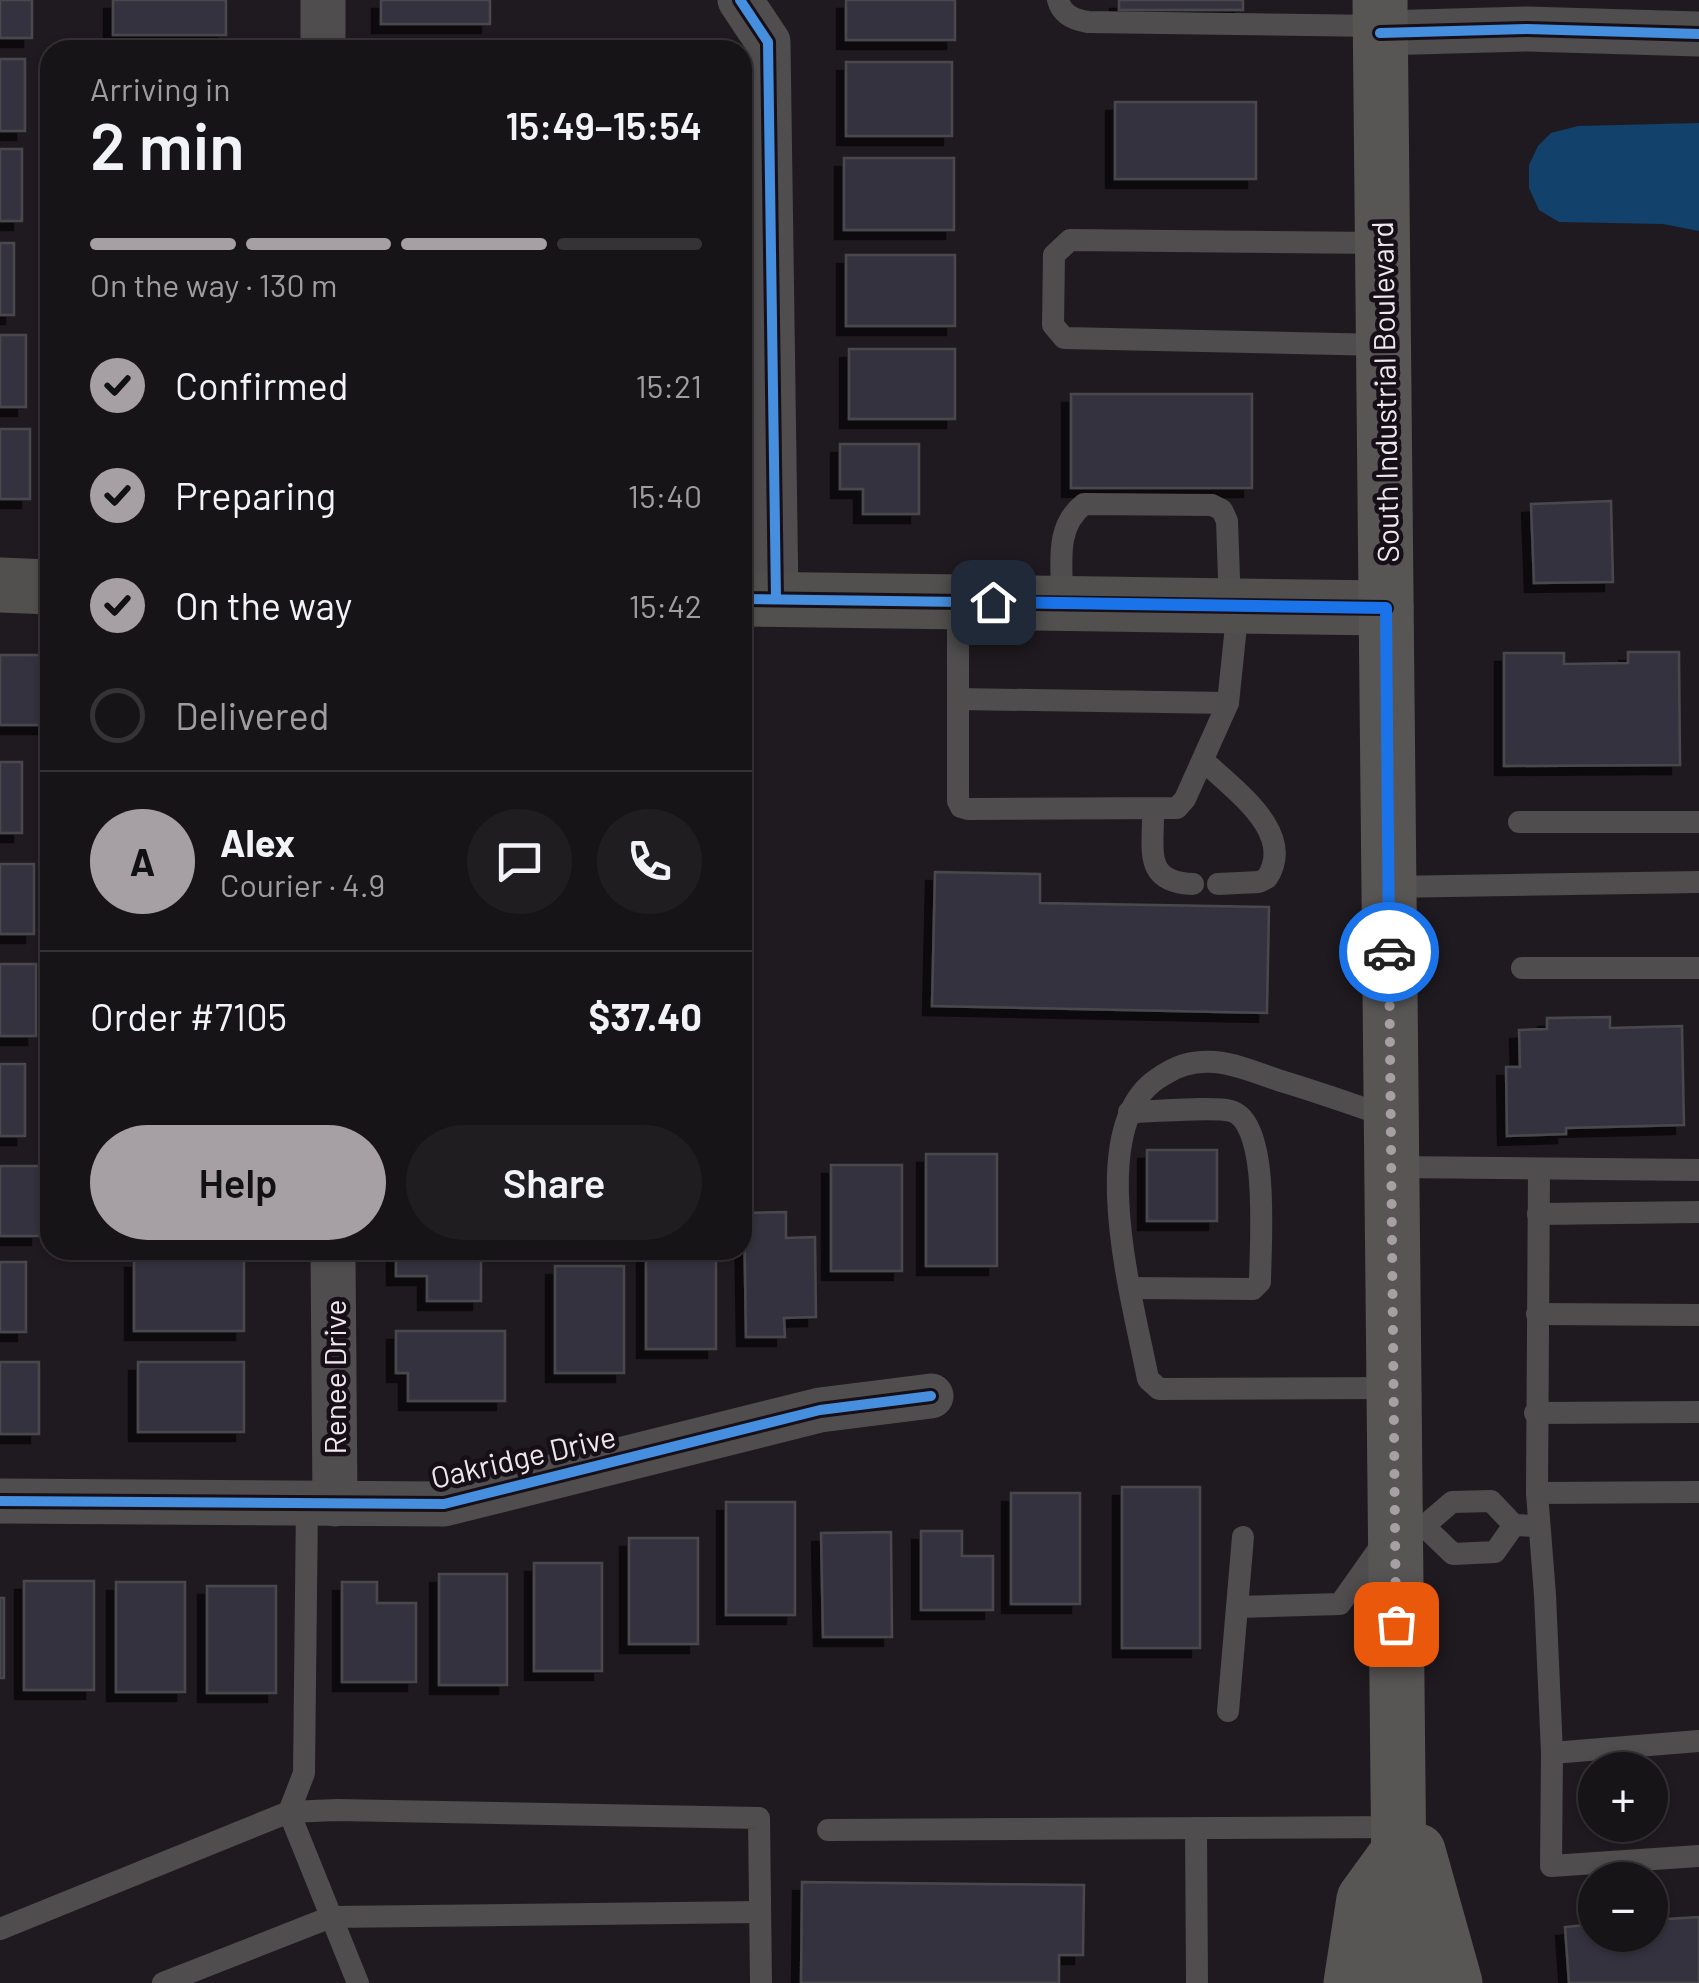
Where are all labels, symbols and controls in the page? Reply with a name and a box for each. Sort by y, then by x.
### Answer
text: Arriving in [90,69,230,107]
text: 15:49–15:54 [506,102,702,148]
text: 2 min [90,105,245,183]
street label: South Industrial Boulevard [1363,221,1405,563]
text: On the way · 130 m [90,265,337,303]
icon: check [90,358,145,413]
text: Confirmed [175,362,348,408]
text: 15:21 [636,366,702,404]
icon: check [90,468,145,523]
text: Preparing [175,472,336,518]
text: 15:40 [628,476,702,514]
pin [951,560,1036,645]
icon: home [966,575,1021,630]
icon: check [90,578,145,633]
text: On the way [175,582,352,628]
text: 15:42 [629,586,702,624]
text: Delivered [175,692,329,738]
button: chat [467,809,572,914]
button: phone [597,809,702,914]
text: Alex [220,819,295,865]
text: A [130,838,155,884]
text: Courier · 4.9 [220,865,385,903]
courier [1339,902,1439,1002]
icon: car [1362,925,1417,980]
text: Order #7105 [90,993,287,1039]
text: $37.40 [588,993,702,1039]
button: Help [90,1125,386,1240]
button: Share [406,1125,702,1240]
street label: Renee Drive [316,1299,352,1455]
street label: Oakridge Drive [427,1417,619,1495]
pin [1354,1582,1439,1667]
icon: bag [1369,1597,1424,1652]
map controls [1578,1752,1668,1952]
button: + [1578,1752,1668,1842]
button: − [1578,1862,1668,1952]

